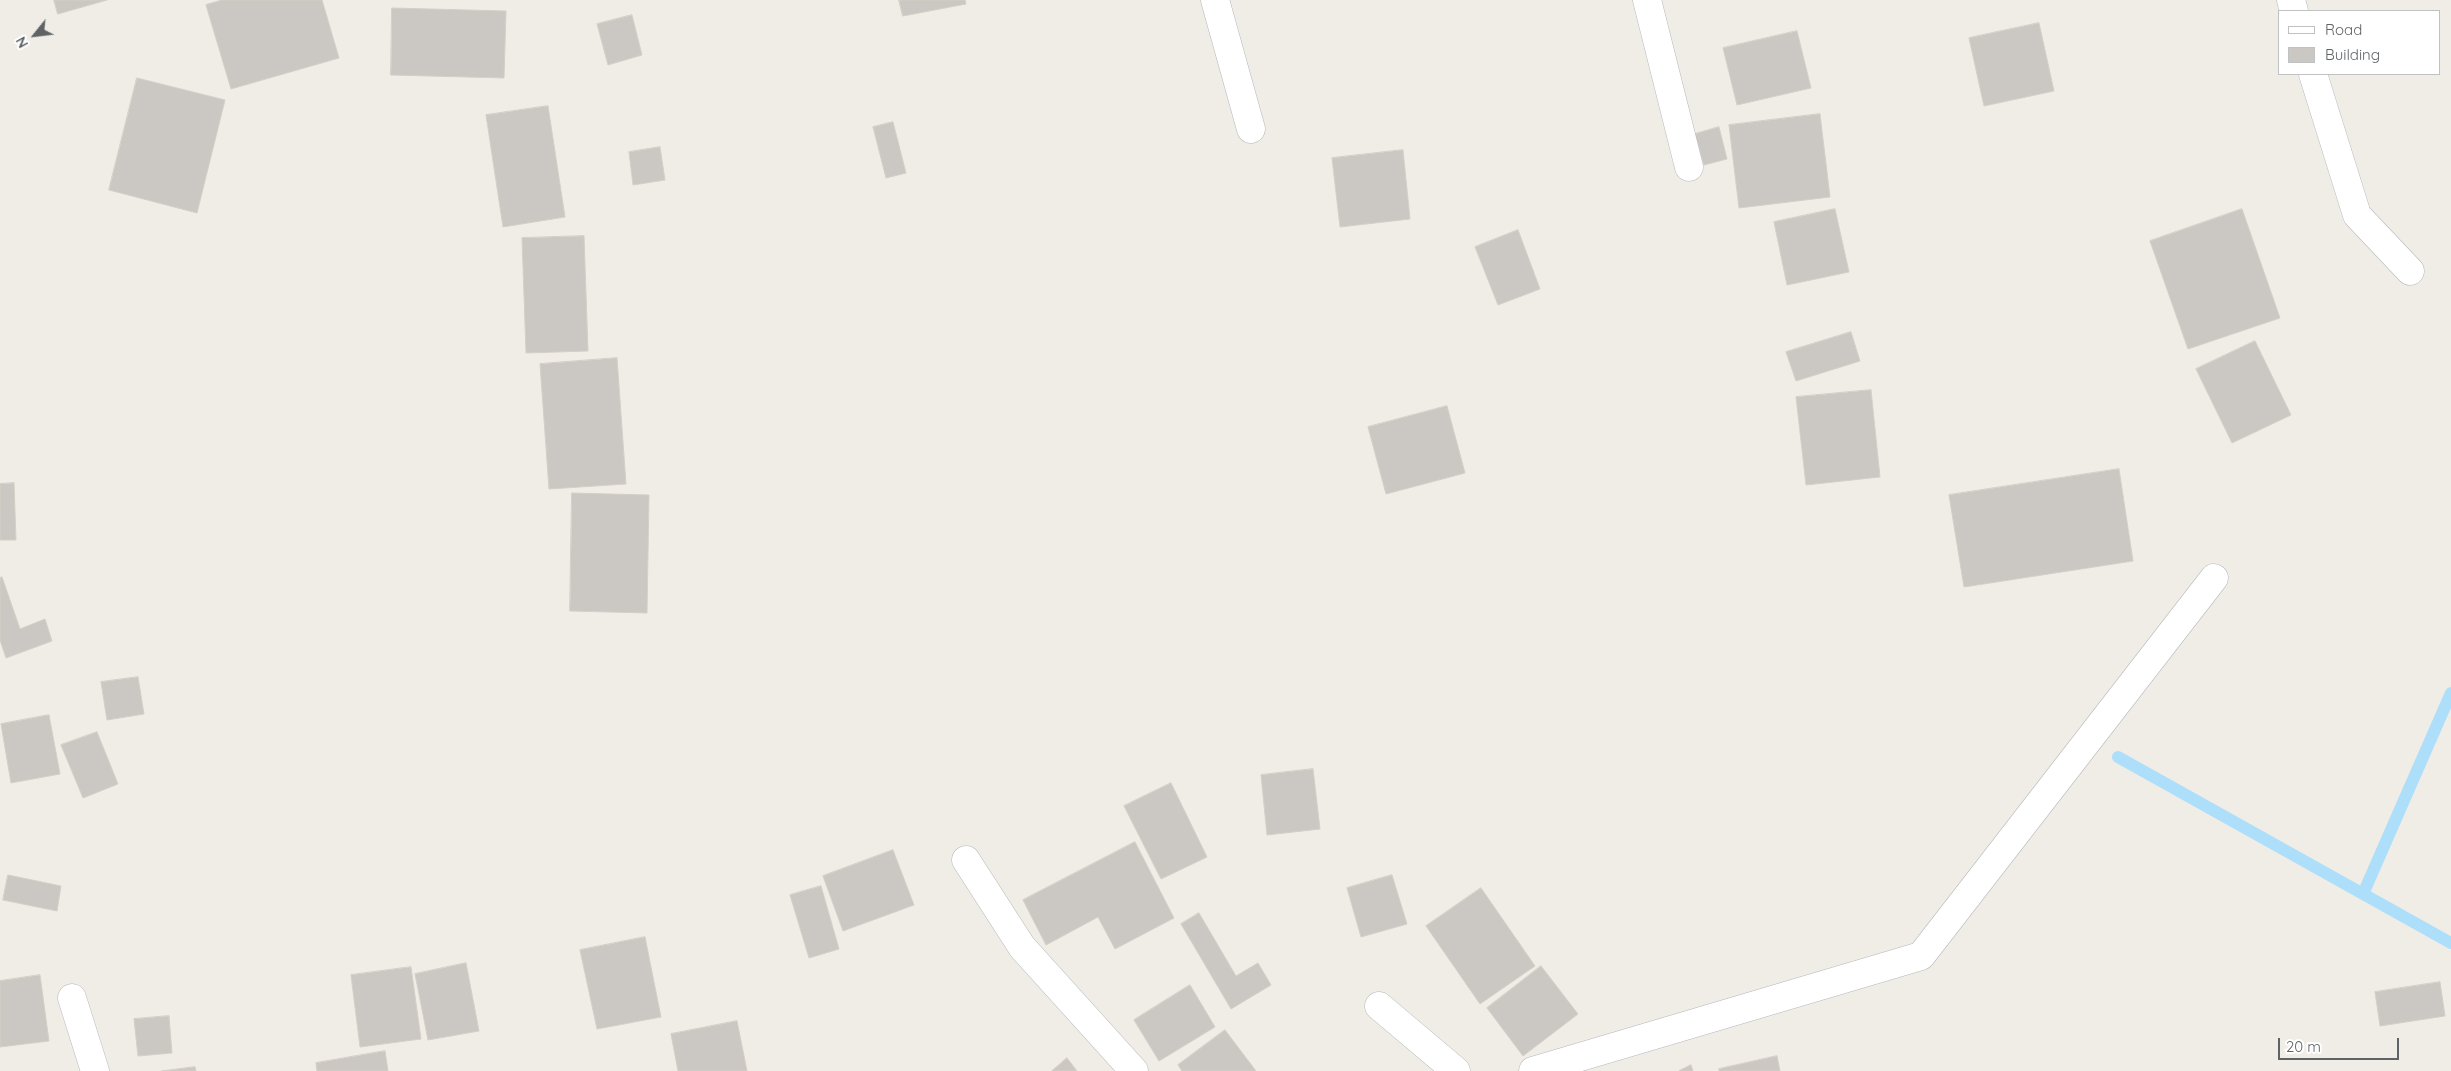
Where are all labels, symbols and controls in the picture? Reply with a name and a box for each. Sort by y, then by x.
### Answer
north arrow [10,10,60,60]
legend [2278,10,2441,75]
text: Road [2325,20,2362,39]
text: N [12,33,32,51]
text: Building [2325,45,2380,64]
scale bar [2281,1028,2402,1060]
text: 20 m [2286,1037,2321,1056]

